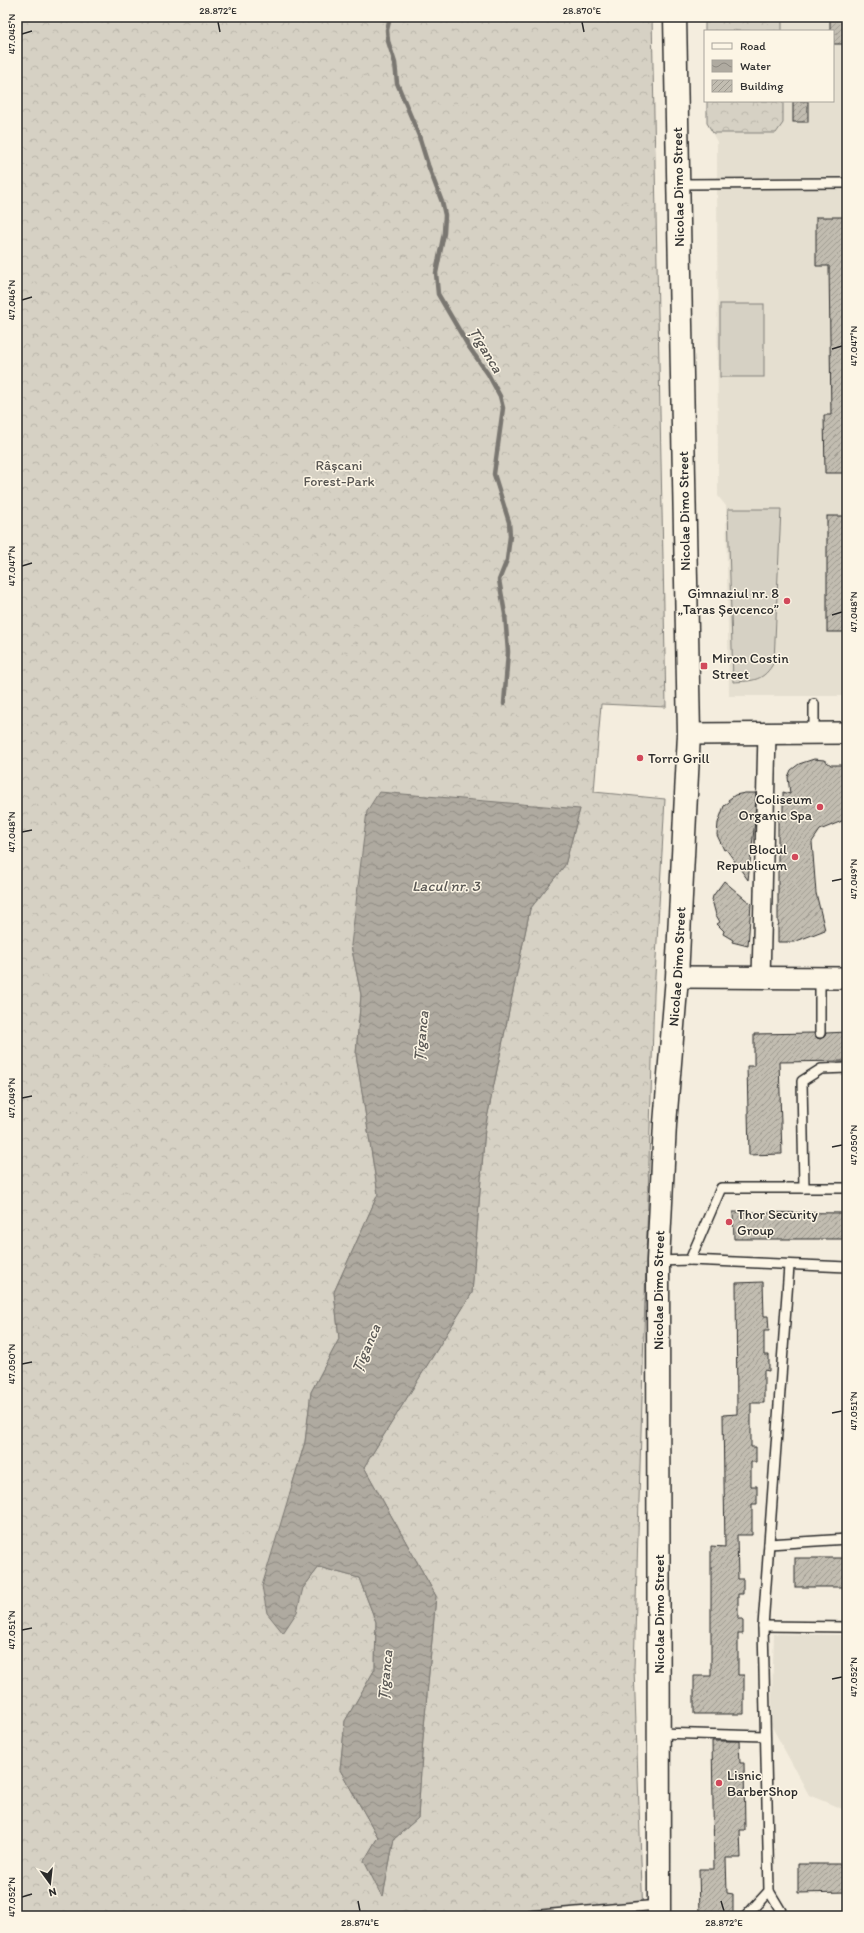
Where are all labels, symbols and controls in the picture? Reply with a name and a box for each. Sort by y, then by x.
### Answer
text: 28.872°E [199,4,237,17]
text: 28.870°E [563,4,602,17]
text: 47.045°N [5,13,18,54]
legend [704,30,834,102]
text: Road [740,39,766,53]
text: Water [740,59,771,73]
text: Building [740,79,784,93]
street label: Nicolae Dimo Street [669,127,688,247]
text: 47.046°N [5,279,18,320]
water label: Țîganca [465,324,507,377]
text: 47.047°N [847,326,860,366]
street label: Nicolae Dimo Street [675,451,694,571]
park label: Râșcani Forest-Park [303,457,375,490]
text: 47.047°N [5,546,18,586]
place label: Gimnaziul nr. 8 „Taras Șevcenco” [678,585,779,618]
text: 47.048°N [847,591,860,632]
marker: Gimnaziul nr. 8 „Taras Șevcenco” [782,596,792,606]
place label: Miron Costin Street [712,650,789,683]
marker: Miron Costin Street [699,661,709,671]
place label: Torro Grill [648,750,709,767]
marker: Torro Grill [635,753,645,763]
place label: Coliseum Organic Spa [739,791,813,824]
marker: Coliseum Organic Spa [815,802,825,812]
text: 47.048°N [5,811,18,852]
place label: Blocul Republicum [717,841,788,874]
marker: Blocul Republicum [790,852,800,862]
text: 47.049°N [847,858,860,899]
water label: Lacul nr. 3 [412,877,481,895]
street label: Nicolae Dimo Street [665,906,689,1027]
water label: Țîganca [409,1009,433,1062]
text: 47.049°N [5,1077,18,1118]
text: 47.050°N [847,1124,860,1165]
place label: Thor Security Group [737,1206,818,1239]
marker: Thor Security Group [724,1217,734,1227]
street label: Nicolae Dimo Street [650,1230,669,1350]
water label: Țîganca [348,1321,385,1375]
text: 47.050°N [5,1343,18,1384]
text: 47.051°N [847,1391,860,1431]
street label: Nicolae Dimo Street [651,1554,668,1674]
text: 47.051°N [5,1610,18,1650]
water label: Țîganca [373,1648,397,1701]
text: 47.052°N [847,1657,860,1697]
place label: Lisnic BarberShop [727,1767,798,1800]
marker: Lisnic BarberShop [714,1778,724,1788]
north arrow [30,1863,70,1903]
text: 47.052°N [5,1877,18,1917]
text: N [47,1885,58,1899]
text: 28.874°E [341,1916,380,1929]
text: 28.872°E [705,1916,743,1929]

